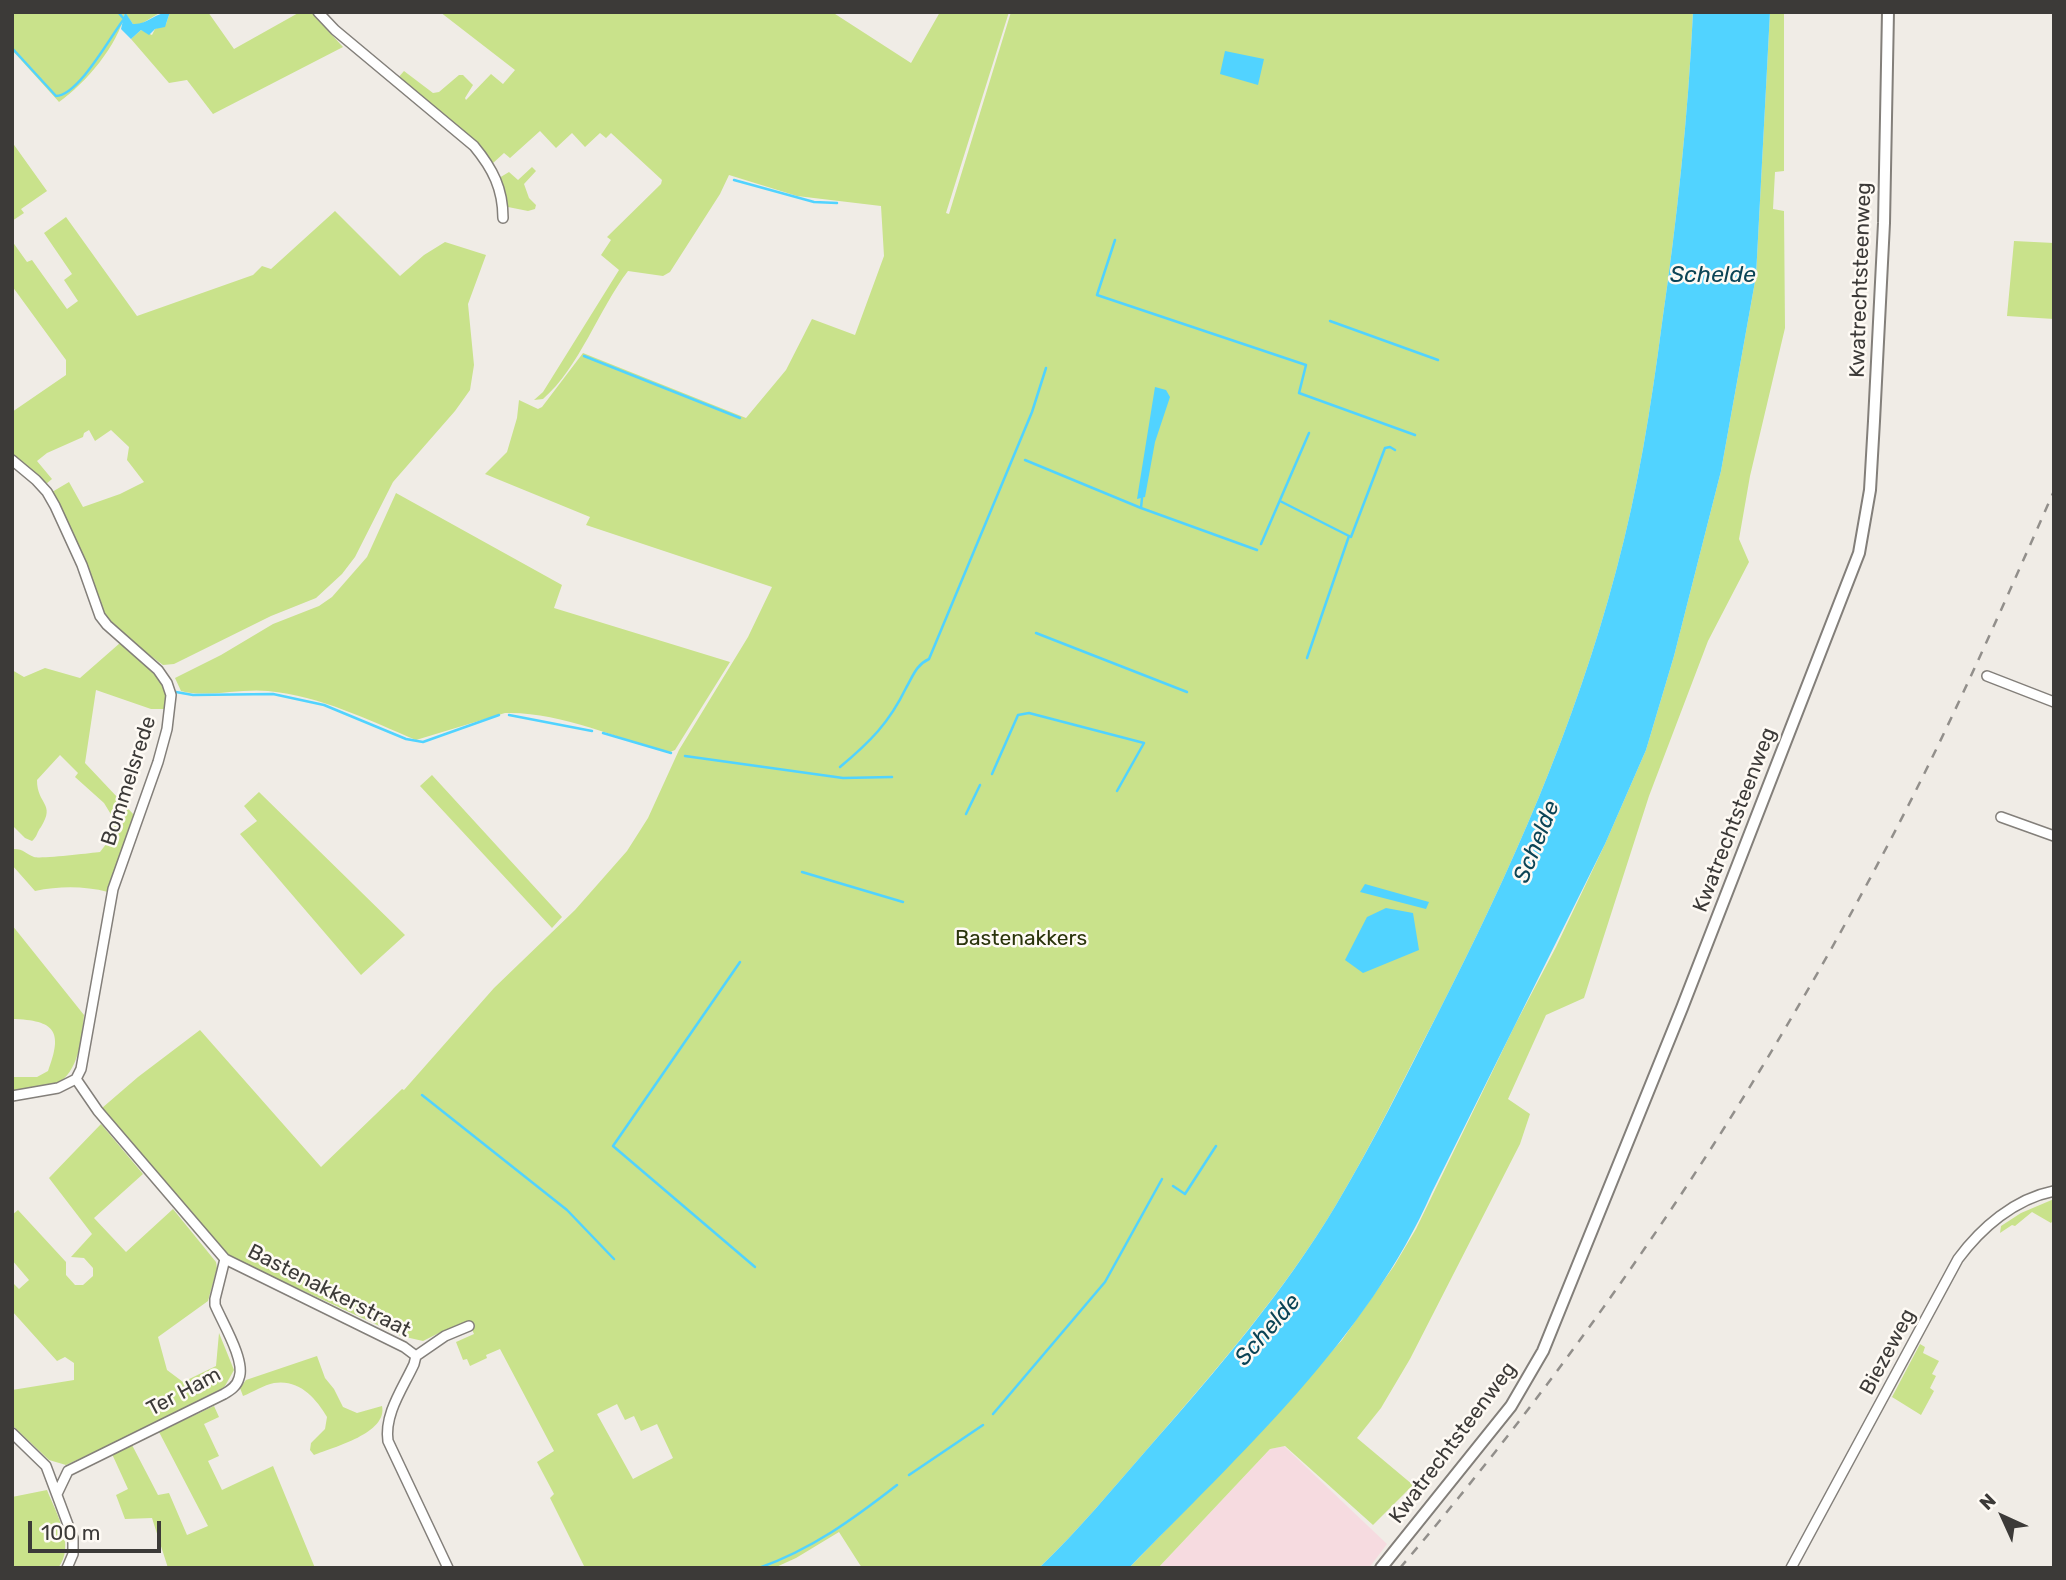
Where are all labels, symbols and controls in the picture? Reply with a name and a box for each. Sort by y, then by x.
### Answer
street label: Kwatrechtsteenweg [1845,182,1877,378]
water label: Schelde [1670,261,1756,289]
street label: Bommelsrede [96,713,162,849]
street label: Kwatrechtsteenweg [1688,724,1782,916]
water label: Schelde [1508,797,1566,887]
park label: Bastenakkers [955,926,1087,952]
street label: Bastenakkerstraat [243,1239,415,1343]
water label: Schelde [1229,1289,1307,1371]
street label: Biezeweg [1855,1305,1921,1399]
street label: Kwatrechtsteenweg [1384,1357,1522,1529]
street label: Ter Ham [143,1362,225,1422]
north arrow [1968,1482,2038,1552]
text: N [1975,1489,2001,1515]
scale bar [32,1506,164,1550]
text: 100 m [41,1520,100,1545]

